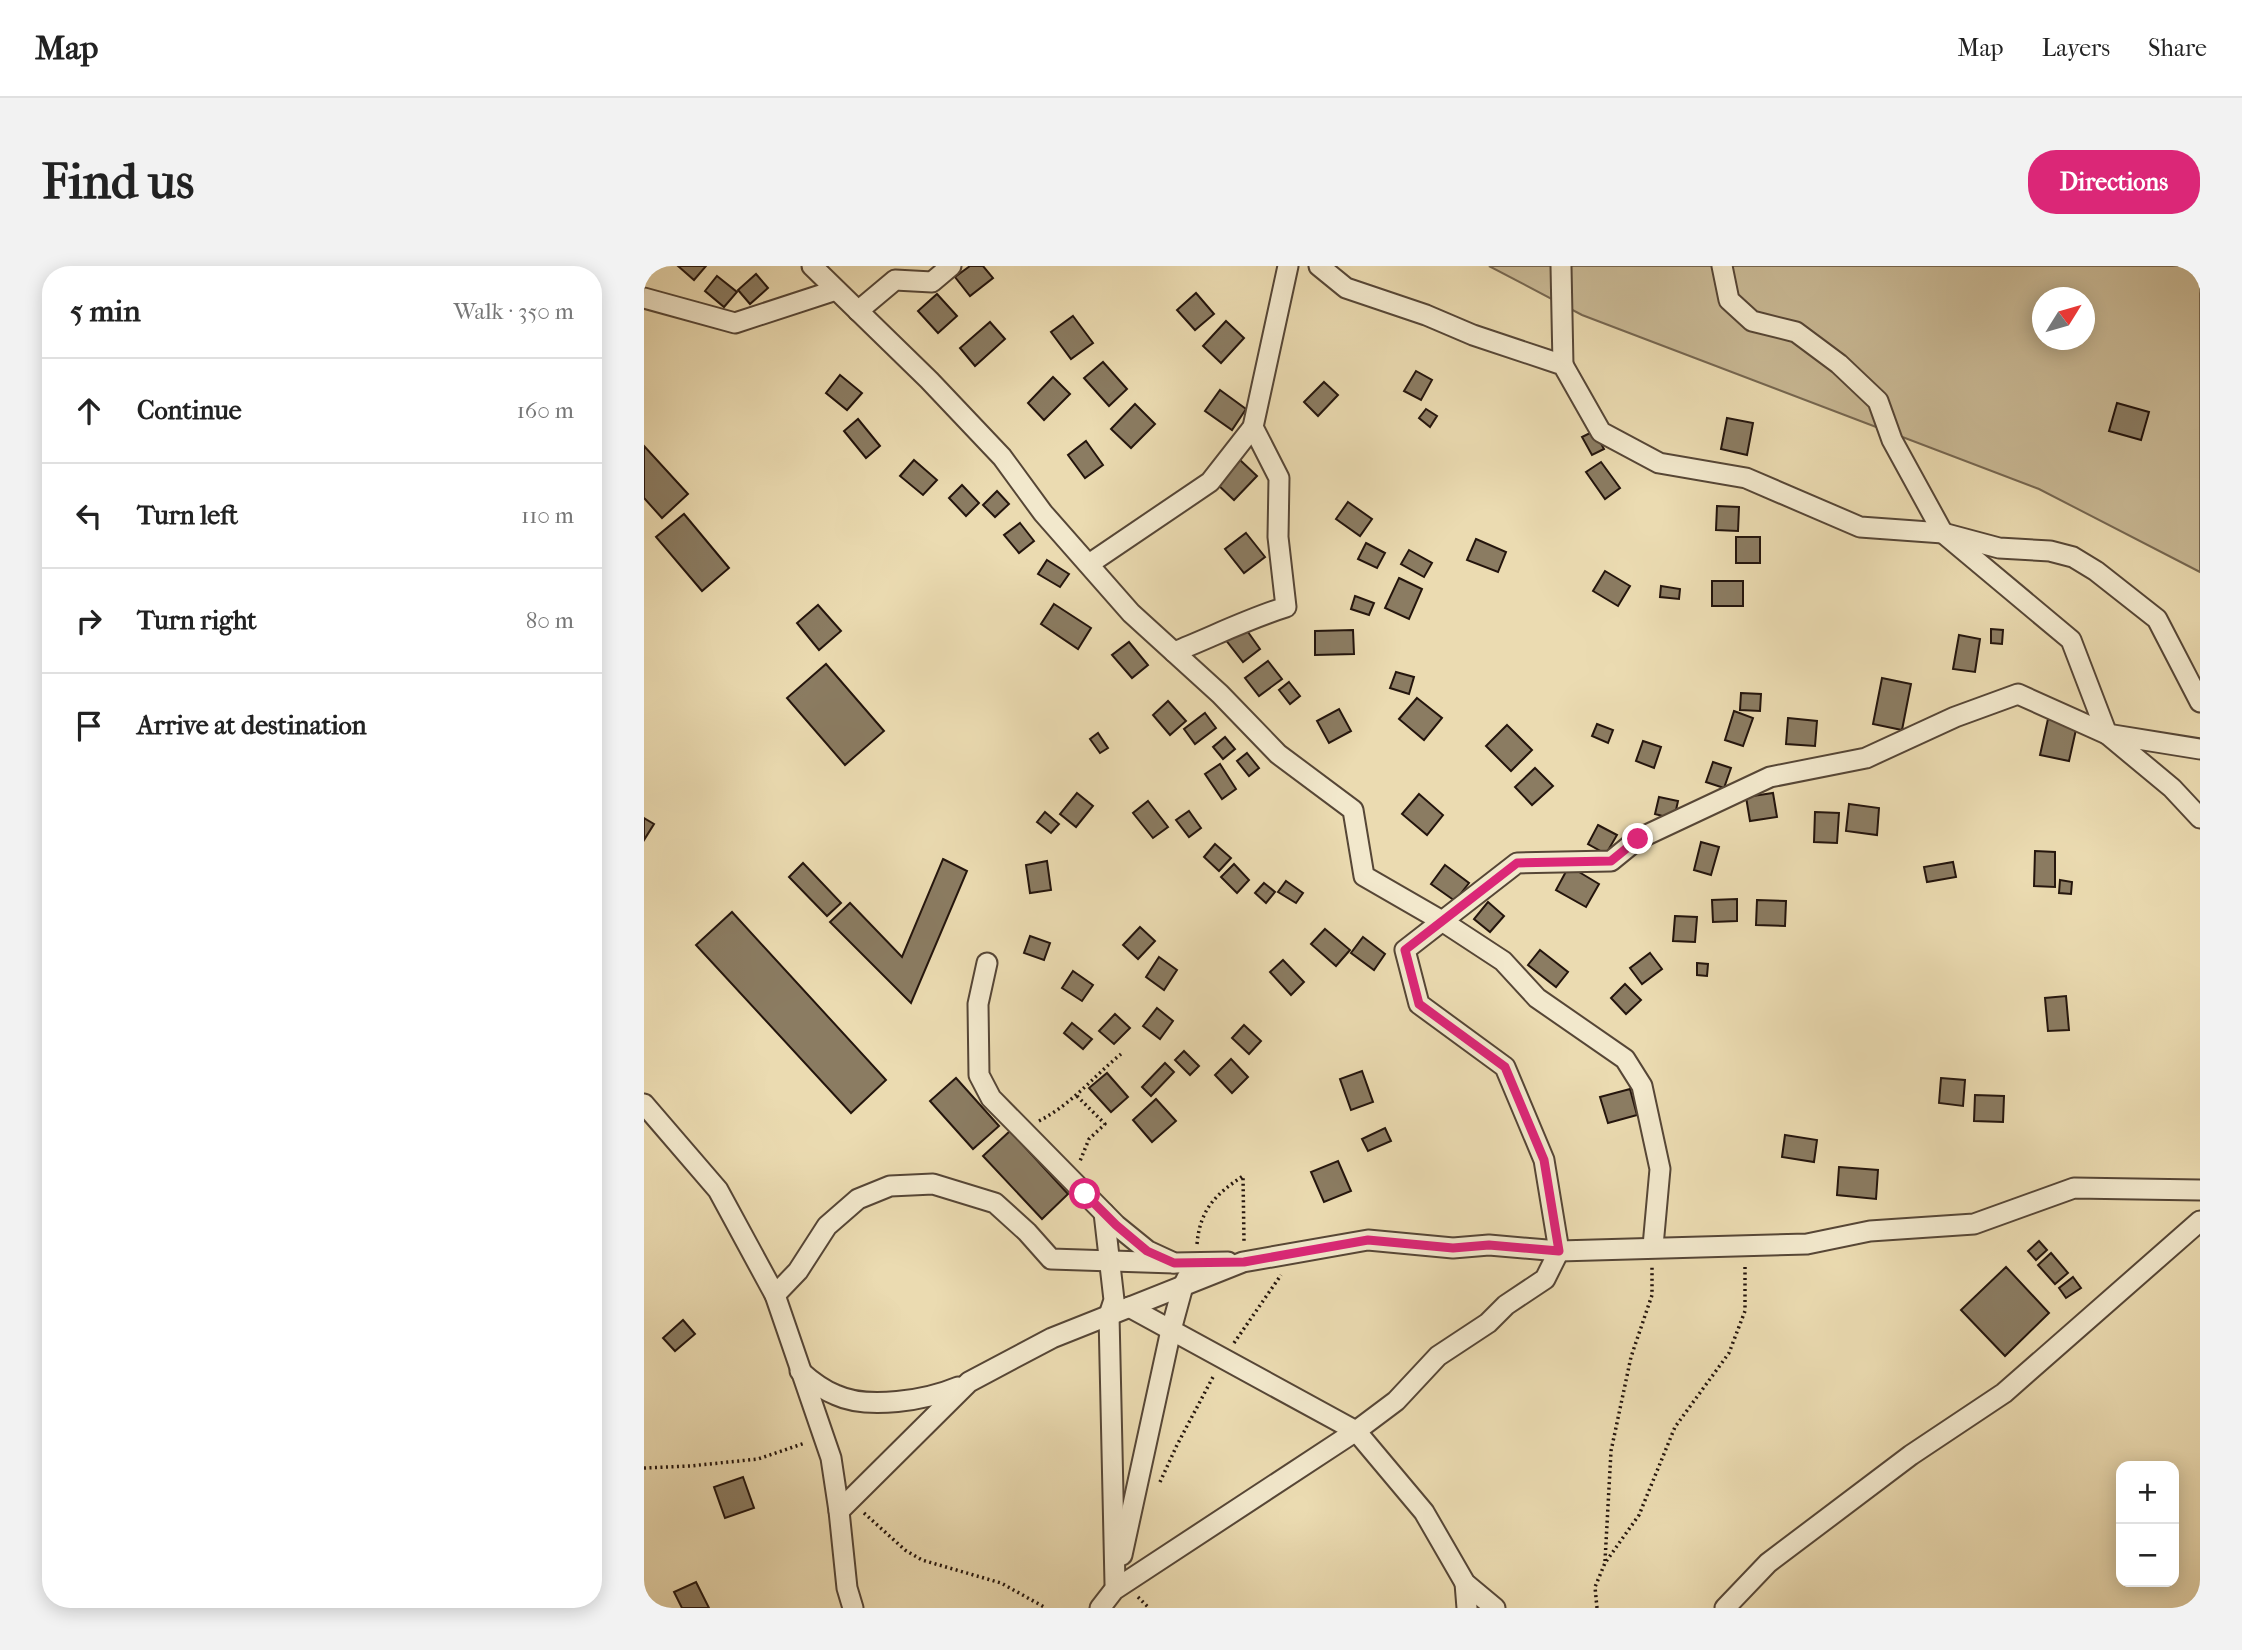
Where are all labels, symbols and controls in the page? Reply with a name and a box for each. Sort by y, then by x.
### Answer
text: Map [35,29,98,68]
text: Map [1958,34,2004,62]
text: Layers [2042,34,2110,62]
text: Share [2148,34,2207,62]
button: Directions [2028,150,2200,214]
text: Find us [42,153,194,211]
north arrow [2032,287,2095,350]
text: 5 min [70,294,141,329]
text: Walk · 350 m [454,298,574,325]
icon: ahead [70,392,108,430]
text: Continue [137,395,242,426]
text: 160 m [517,397,574,424]
icon: left [70,497,108,535]
text: Turn left [137,500,238,531]
text: 110 m [521,502,574,529]
icon: right [70,602,108,640]
text: Turn right [137,605,257,636]
text: 80 m [526,607,574,634]
icon: arrive [70,707,108,745]
text: Arrive at destination [137,710,367,741]
route end [1622,823,1653,854]
route start [1069,1178,1100,1209]
map controls [2116,1461,2179,1587]
button: + [2116,1461,2179,1524]
button: − [2116,1524,2179,1587]

